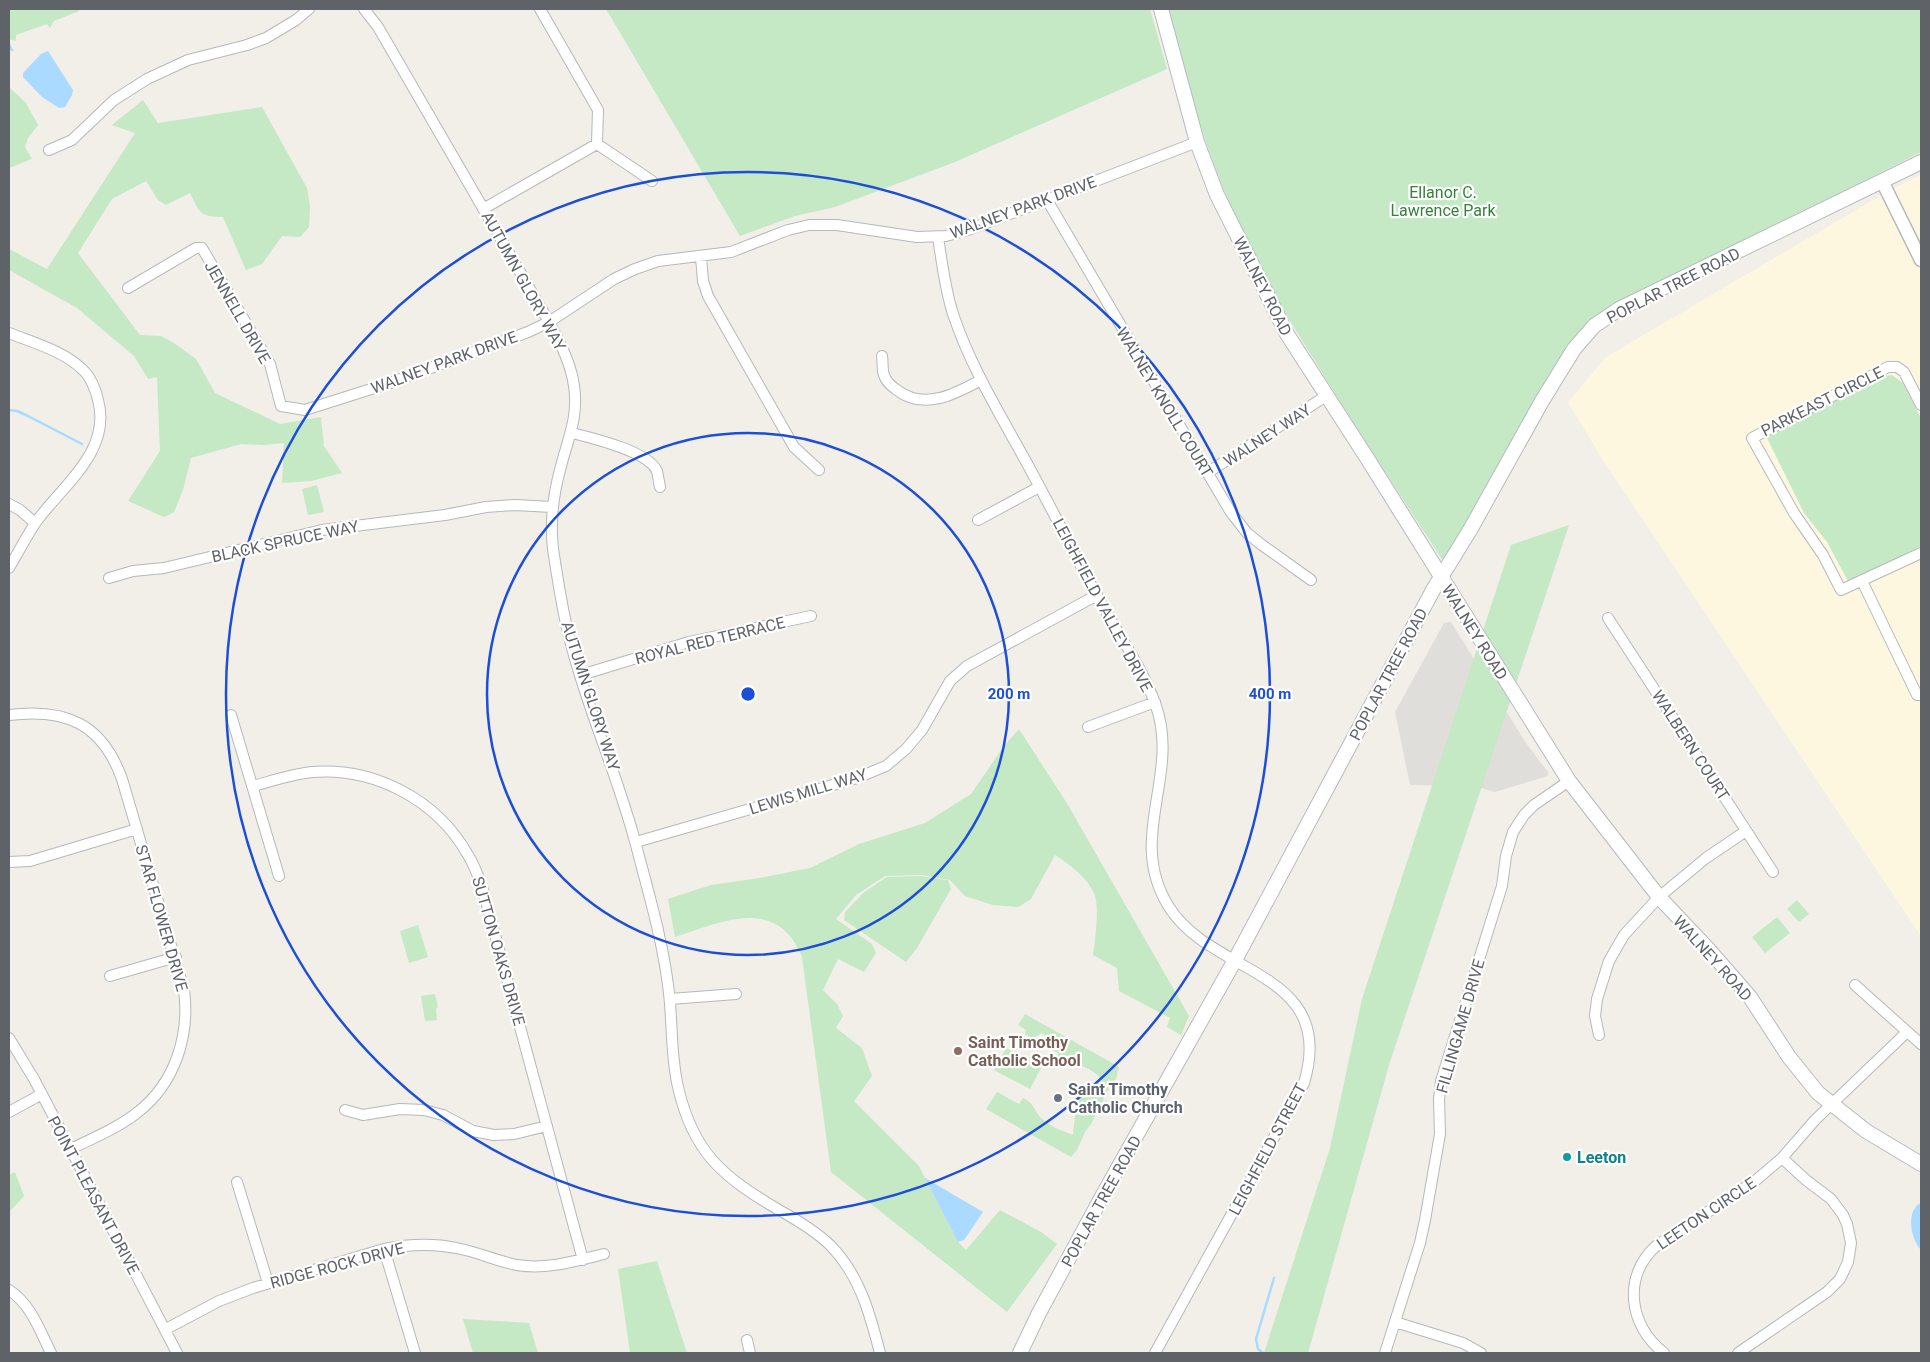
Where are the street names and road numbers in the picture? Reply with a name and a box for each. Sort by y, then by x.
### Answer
street label: WALNEY PARK DRIVE [947,172,1099,243]
street label: AUTUMN GLORY WAY [477,208,570,354]
street label: WALNEY ROAD [1229,234,1296,339]
street label: POPLAR TREE ROAD [1603,244,1743,327]
street label: JENNELL DRIVE [201,258,275,367]
street label: WALNEY KNOLL COURT [1112,324,1217,481]
street label: WALNEY PARK DRIVE [368,327,520,398]
street label: PARKEAST CIRCLE [1758,362,1886,440]
street label: WALNEY WAY [1220,400,1315,471]
street label: LEIGHFIELD VALLEY DRIVE [1049,515,1156,695]
street label: BLACK SPRUCE WAY [210,517,361,566]
street label: WALNEY ROAD [1438,581,1511,683]
street label: POPLAR TREE ROAD [1346,605,1431,744]
street label: ROYAL RED TERRACE [633,613,787,668]
street label: AUTUMN GLORY WAY [557,619,624,774]
street label: WALBERN COURT [1648,687,1734,804]
street label: LEWIS MILL WAY [747,764,870,818]
street label: STAR FLOWER DRIVE [131,843,192,994]
street label: SUTTON OAKS DRIVE [468,874,529,1028]
street label: WALNEY ROAD [1669,912,1756,1005]
street label: FILLINGAME DRIVE [1432,957,1489,1095]
street label: LEIGHFIELD STREET [1225,1080,1310,1218]
street label: POINT PLEASANT DRIVE [44,1113,143,1278]
street label: POPLAR TREE ROAD [1057,1132,1145,1270]
street label: LEETON CIRCLE [1653,1173,1759,1254]
street label: RIDGE ROCK DRIVE [268,1238,406,1293]

